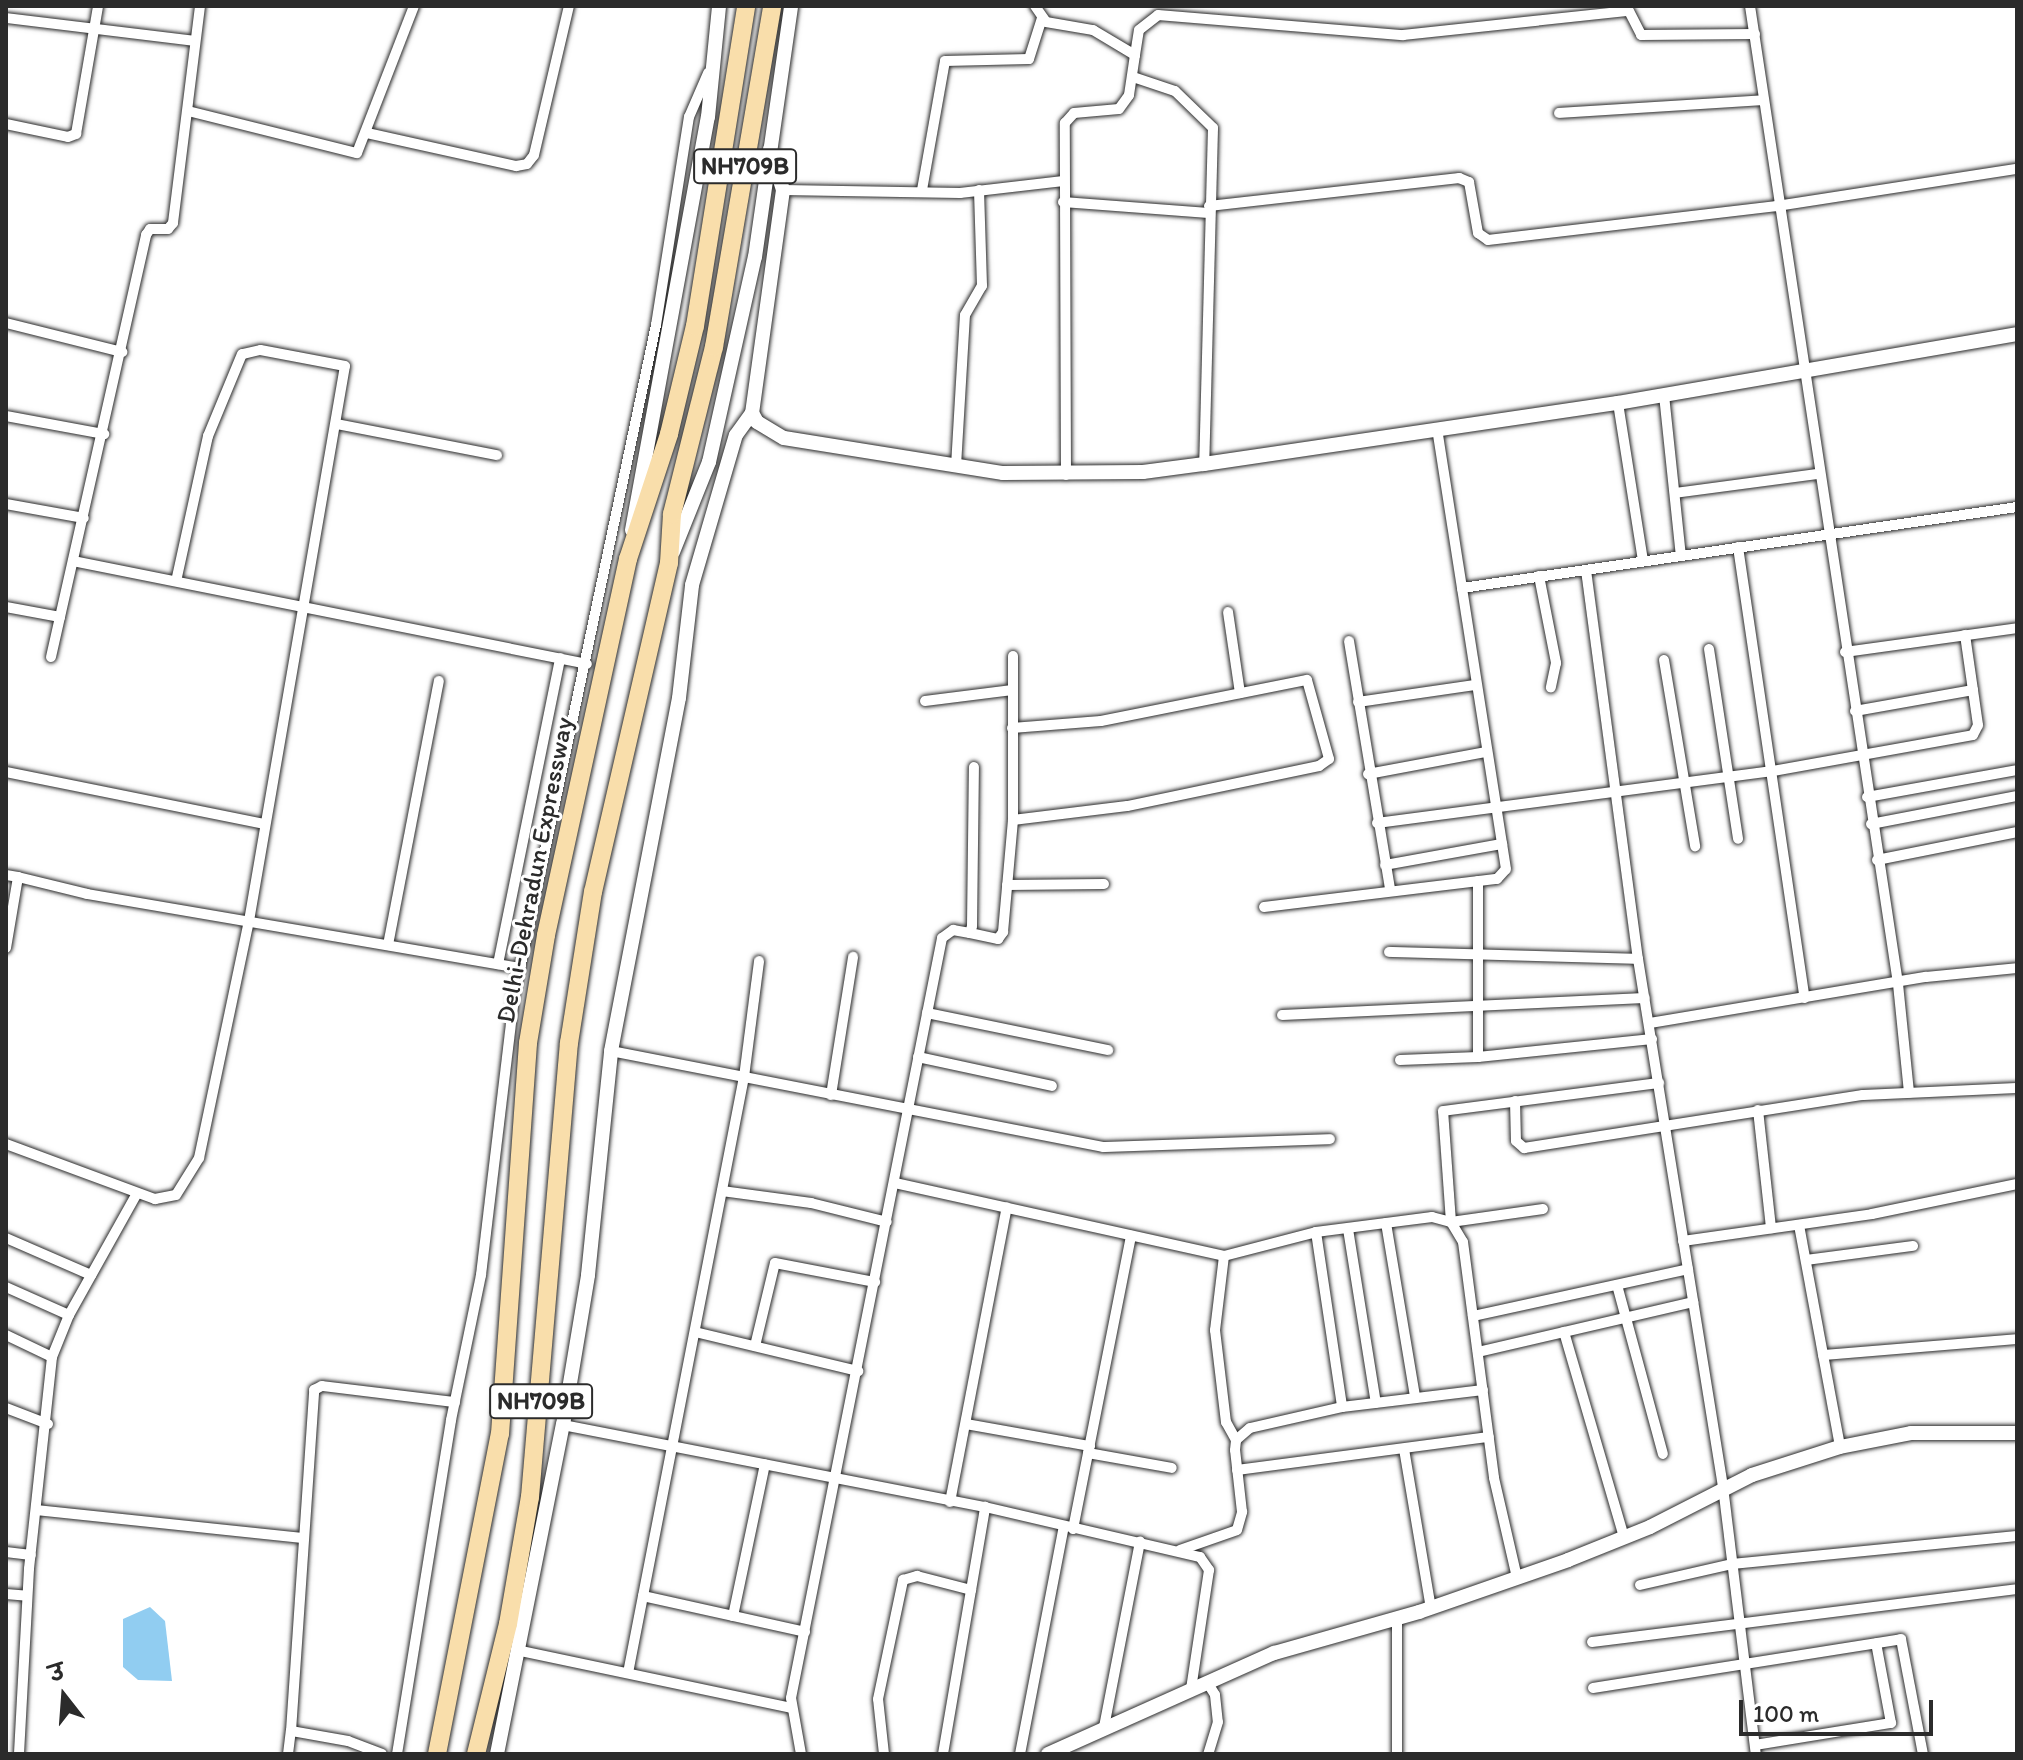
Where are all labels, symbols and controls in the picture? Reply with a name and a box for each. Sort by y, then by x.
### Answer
road number: NH709B [693,146,797,186]
street label: Delhi-Dehradun Expressway [490,714,580,1026]
road number: NH709B [489,1381,593,1421]
north arrow [24,1656,104,1736]
text: उ [46,1658,68,1688]
scale bar [1743,1684,1937,1734]
text: 100 m [1753,1699,1819,1728]

